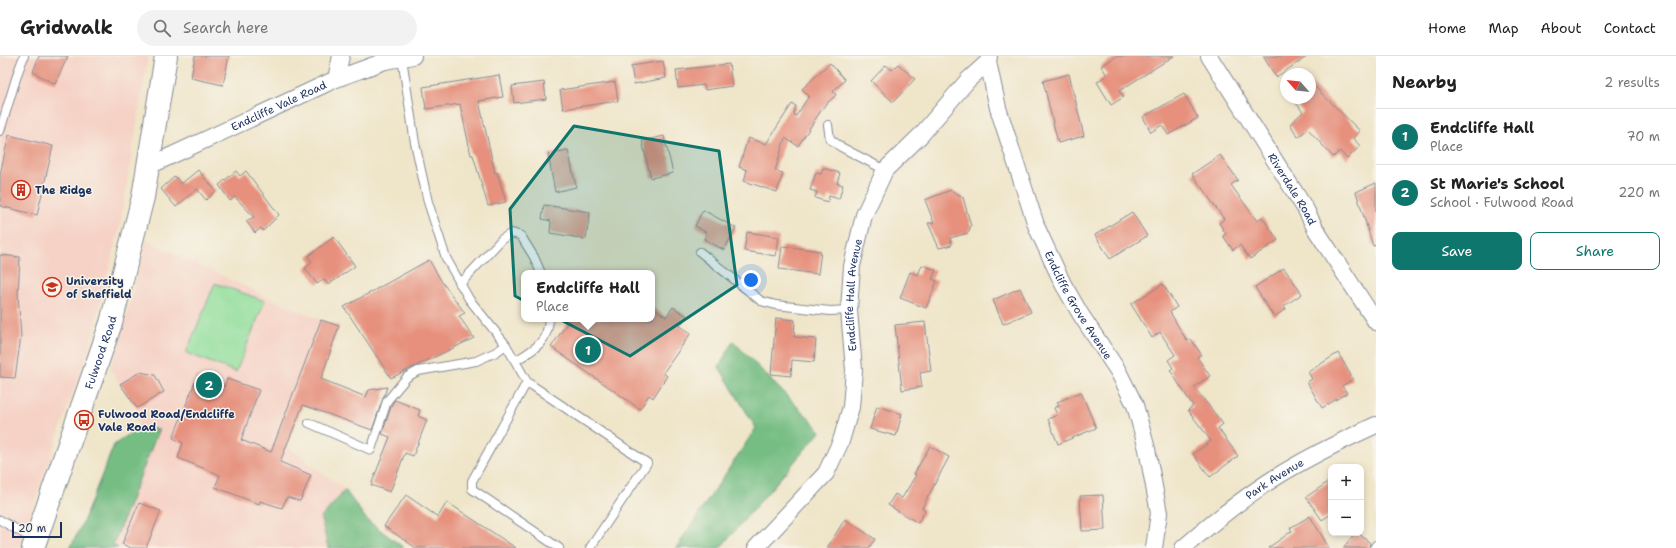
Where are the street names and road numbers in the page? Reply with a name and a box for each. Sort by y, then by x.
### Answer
street label: Endcliffe Vale Road [229,77,329,135]
street label: Riverdale Road [1264,151,1319,228]
street label: Endcliffe Hall Avenue [842,237,866,352]
street label: Endcliffe Grove Avenue [1041,249,1115,363]
street label: Fulwood Road [82,314,121,391]
street label: Park Avenue [1243,455,1307,503]

